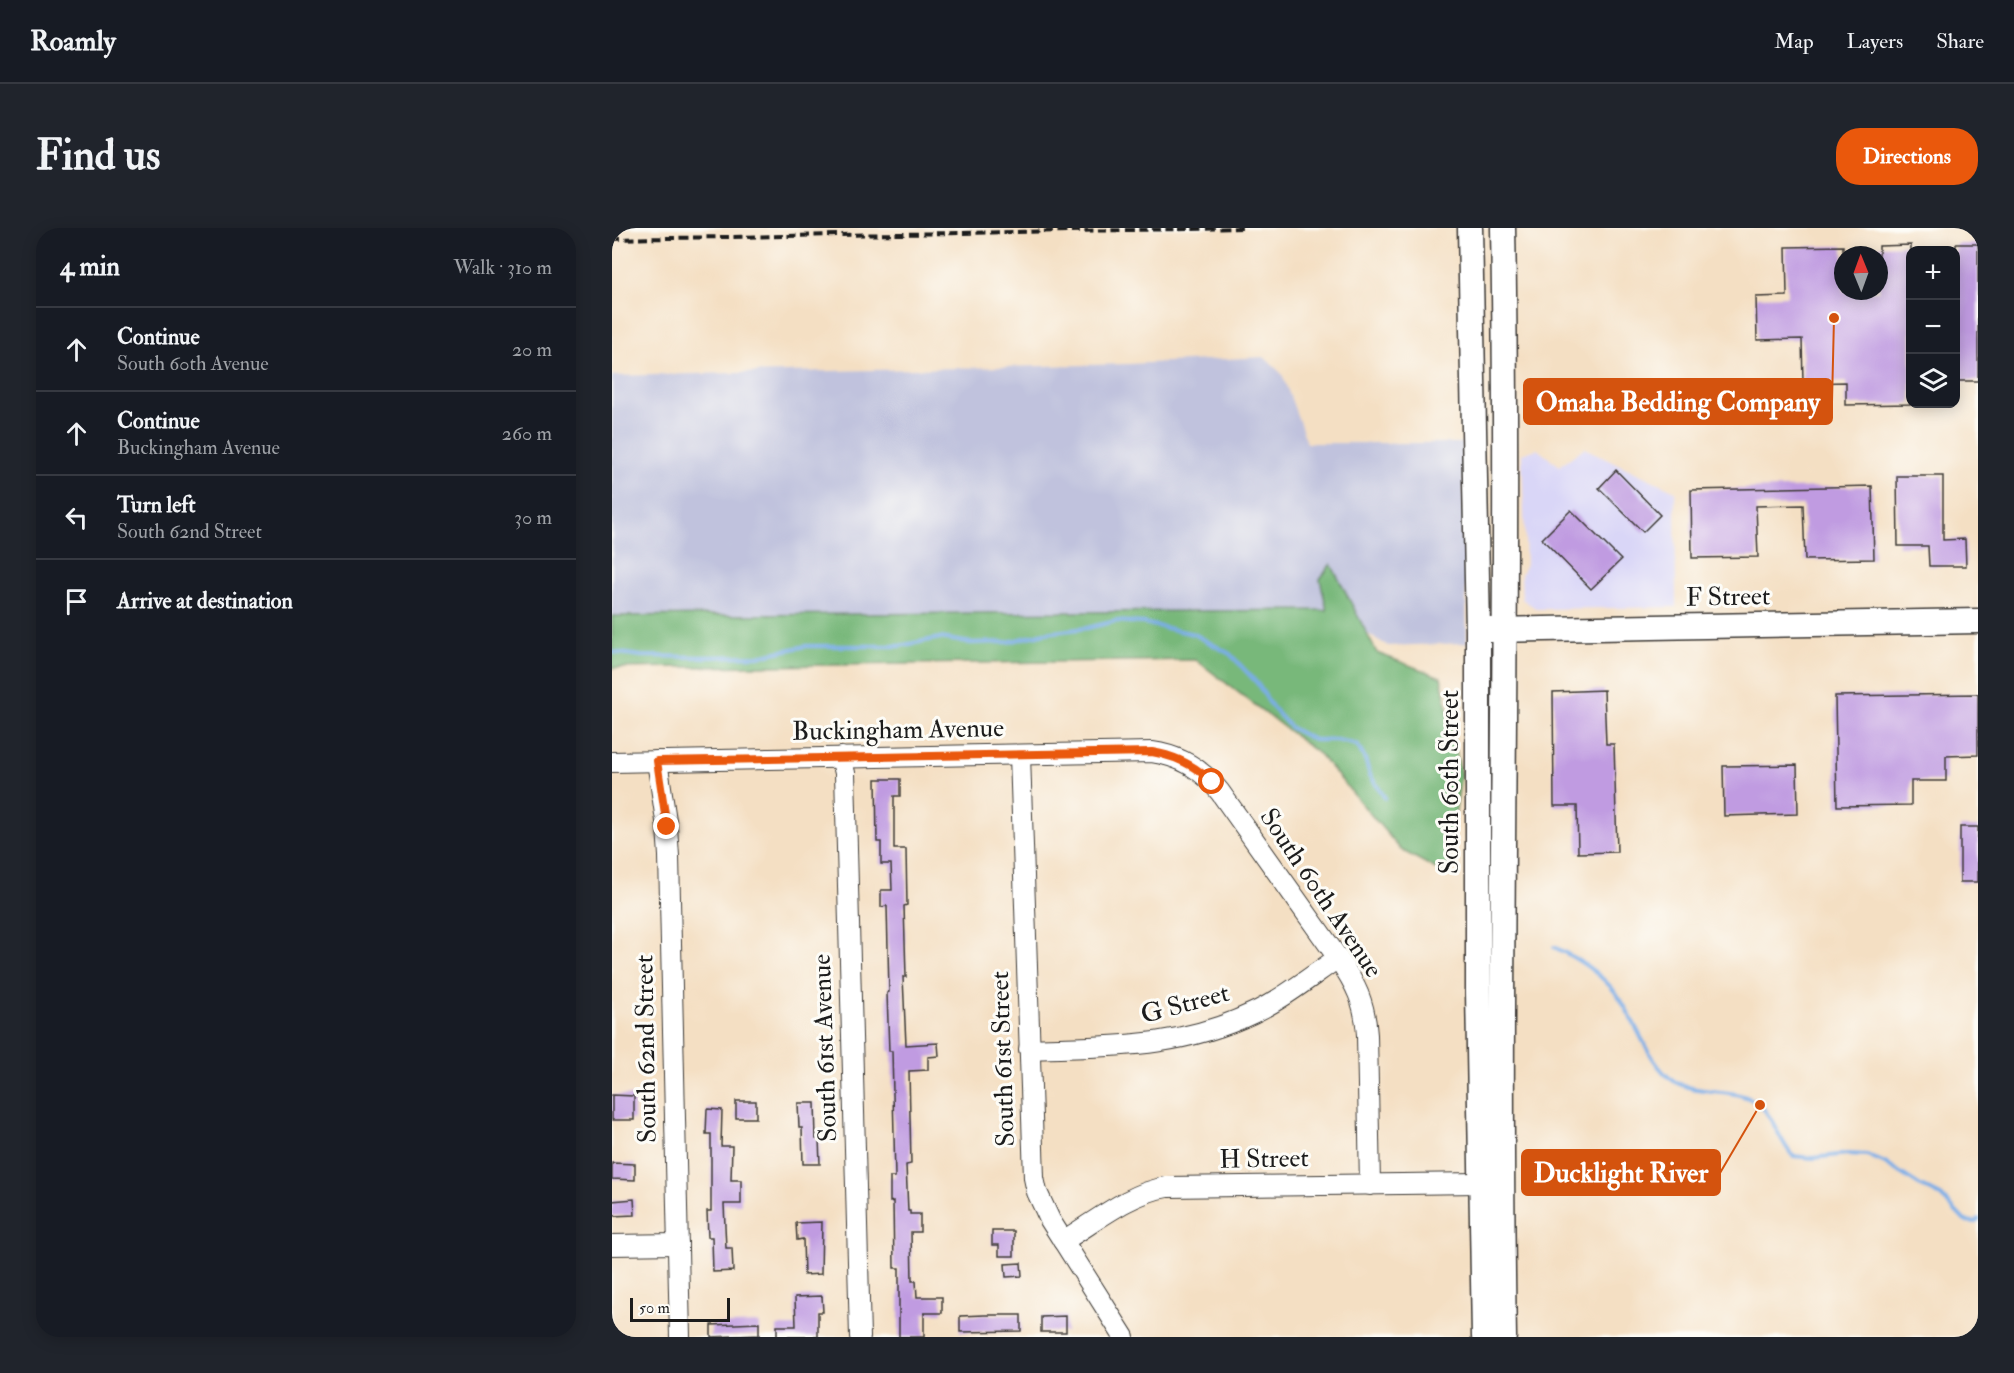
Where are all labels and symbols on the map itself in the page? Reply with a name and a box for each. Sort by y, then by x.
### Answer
north arrow [1834,246,1888,300]
callout: Omaha Bedding Company [1524,379,1832,424]
text: Omaha Bedding Company [1536,386,1821,420]
street label: F Street [1686,580,1770,614]
street label: South 60th Street [1434,690,1466,874]
street label: Buckingham Avenue [792,712,1004,748]
route start [1198,768,1224,794]
street label: South 60th Avenue [1253,802,1389,984]
route end [653,813,679,839]
street label: South 61st Avenue [806,953,844,1143]
street label: South 62nd Street [628,955,664,1143]
street label: South 61st Street [984,971,1022,1147]
street label: G Street [1137,977,1233,1031]
street label: H Street [1219,1142,1309,1176]
callout: Ducklight River [1522,1150,1720,1195]
text: Ducklight River [1534,1157,1709,1191]
scale bar [630,1295,730,1322]

